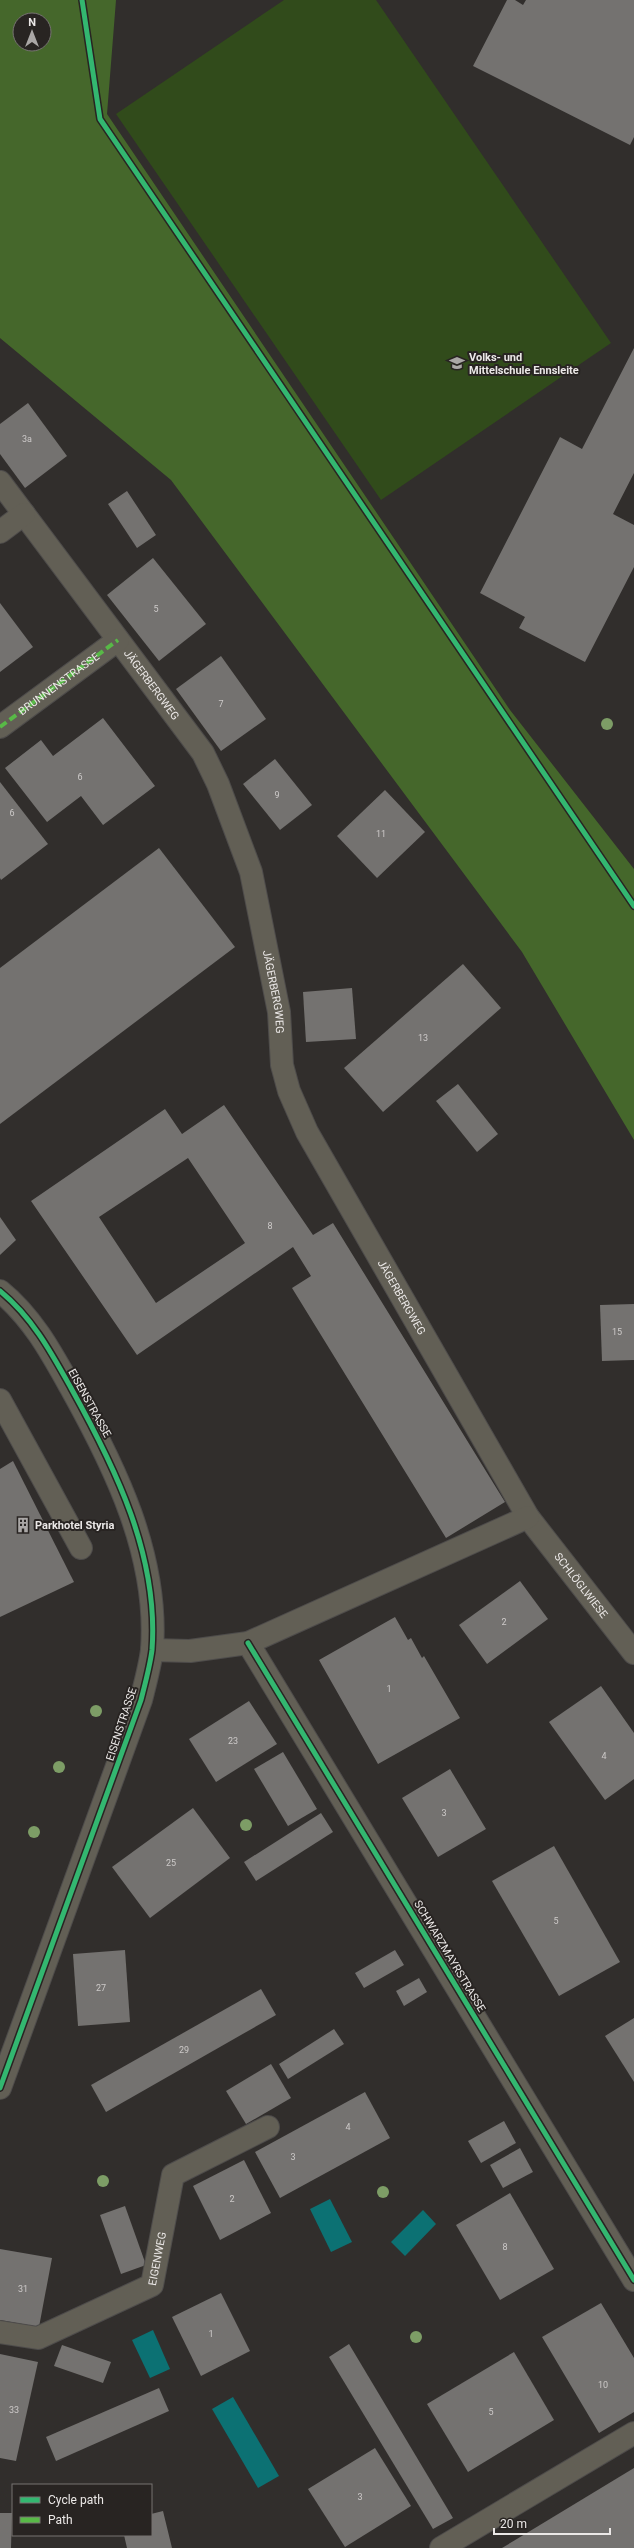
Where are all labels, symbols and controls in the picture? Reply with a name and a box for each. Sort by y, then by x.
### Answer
north arrow [12,12,52,52]
text: N [28,16,36,29]
place label: Volks- und Mittelschule Ennsleite [469,351,579,377]
school or university icon: Volks- und Mittelschule Ennsleite [448,354,466,372]
house number: 3a [22,434,32,444]
house number: 5 [153,604,159,614]
street label: JÄGERBERGWEG [121,647,182,723]
street label: BRUNNENSTRASSE [16,650,102,718]
house number: 7 [218,699,224,709]
house number: 6 [77,772,83,782]
house number: 9 [274,790,280,800]
house number: 6 [9,808,15,818]
house number: 11 [376,829,386,839]
street label: JÄGERBERGWEG [260,949,286,1034]
house number: 13 [418,1033,428,1043]
house number: 8 [267,1221,273,1231]
street label: JÄGERBERGWEG [375,1257,428,1337]
house number: 15 [612,1327,622,1337]
street label: EISENSTRASSE [65,1367,114,1440]
building icon: Parkhotel Styria [14,1516,32,1534]
place label: Parkhotel Styria [35,1519,114,1532]
street label: SCHLÖGLWIESE [551,1550,610,1621]
house number: 2 [501,1617,507,1627]
house number: 1 [386,1684,392,1694]
street label: EISENSTRASSE [104,1686,139,1762]
house number: 23 [228,1736,238,1746]
house number: 4 [601,1751,607,1761]
house number: 3 [441,1808,447,1818]
house number: 25 [166,1858,176,1868]
street label: SCHWARZMAYRSTRASSE [411,1898,488,2014]
house number: 5 [553,1916,559,1926]
house number: 27 [96,1983,106,1993]
house number: 29 [179,2045,189,2055]
house number: 4 [345,2122,351,2132]
house number: 3 [290,2152,296,2162]
house number: 2 [229,2194,235,2204]
street label: EIGENWEG [146,2231,169,2287]
house number: 8 [502,2242,508,2252]
house number: 31 [18,2284,28,2294]
house number: 1 [208,2329,214,2339]
house number: 10 [598,2380,608,2390]
house number: 33 [9,2405,19,2415]
house number: 5 [488,2407,494,2417]
legend [12,2484,152,2536]
house number: 3 [357,2492,363,2502]
text: Cycle path [48,2493,104,2507]
scale bar [494,2510,610,2536]
text: Path [48,2513,73,2527]
text: 20 m [500,2517,527,2531]

